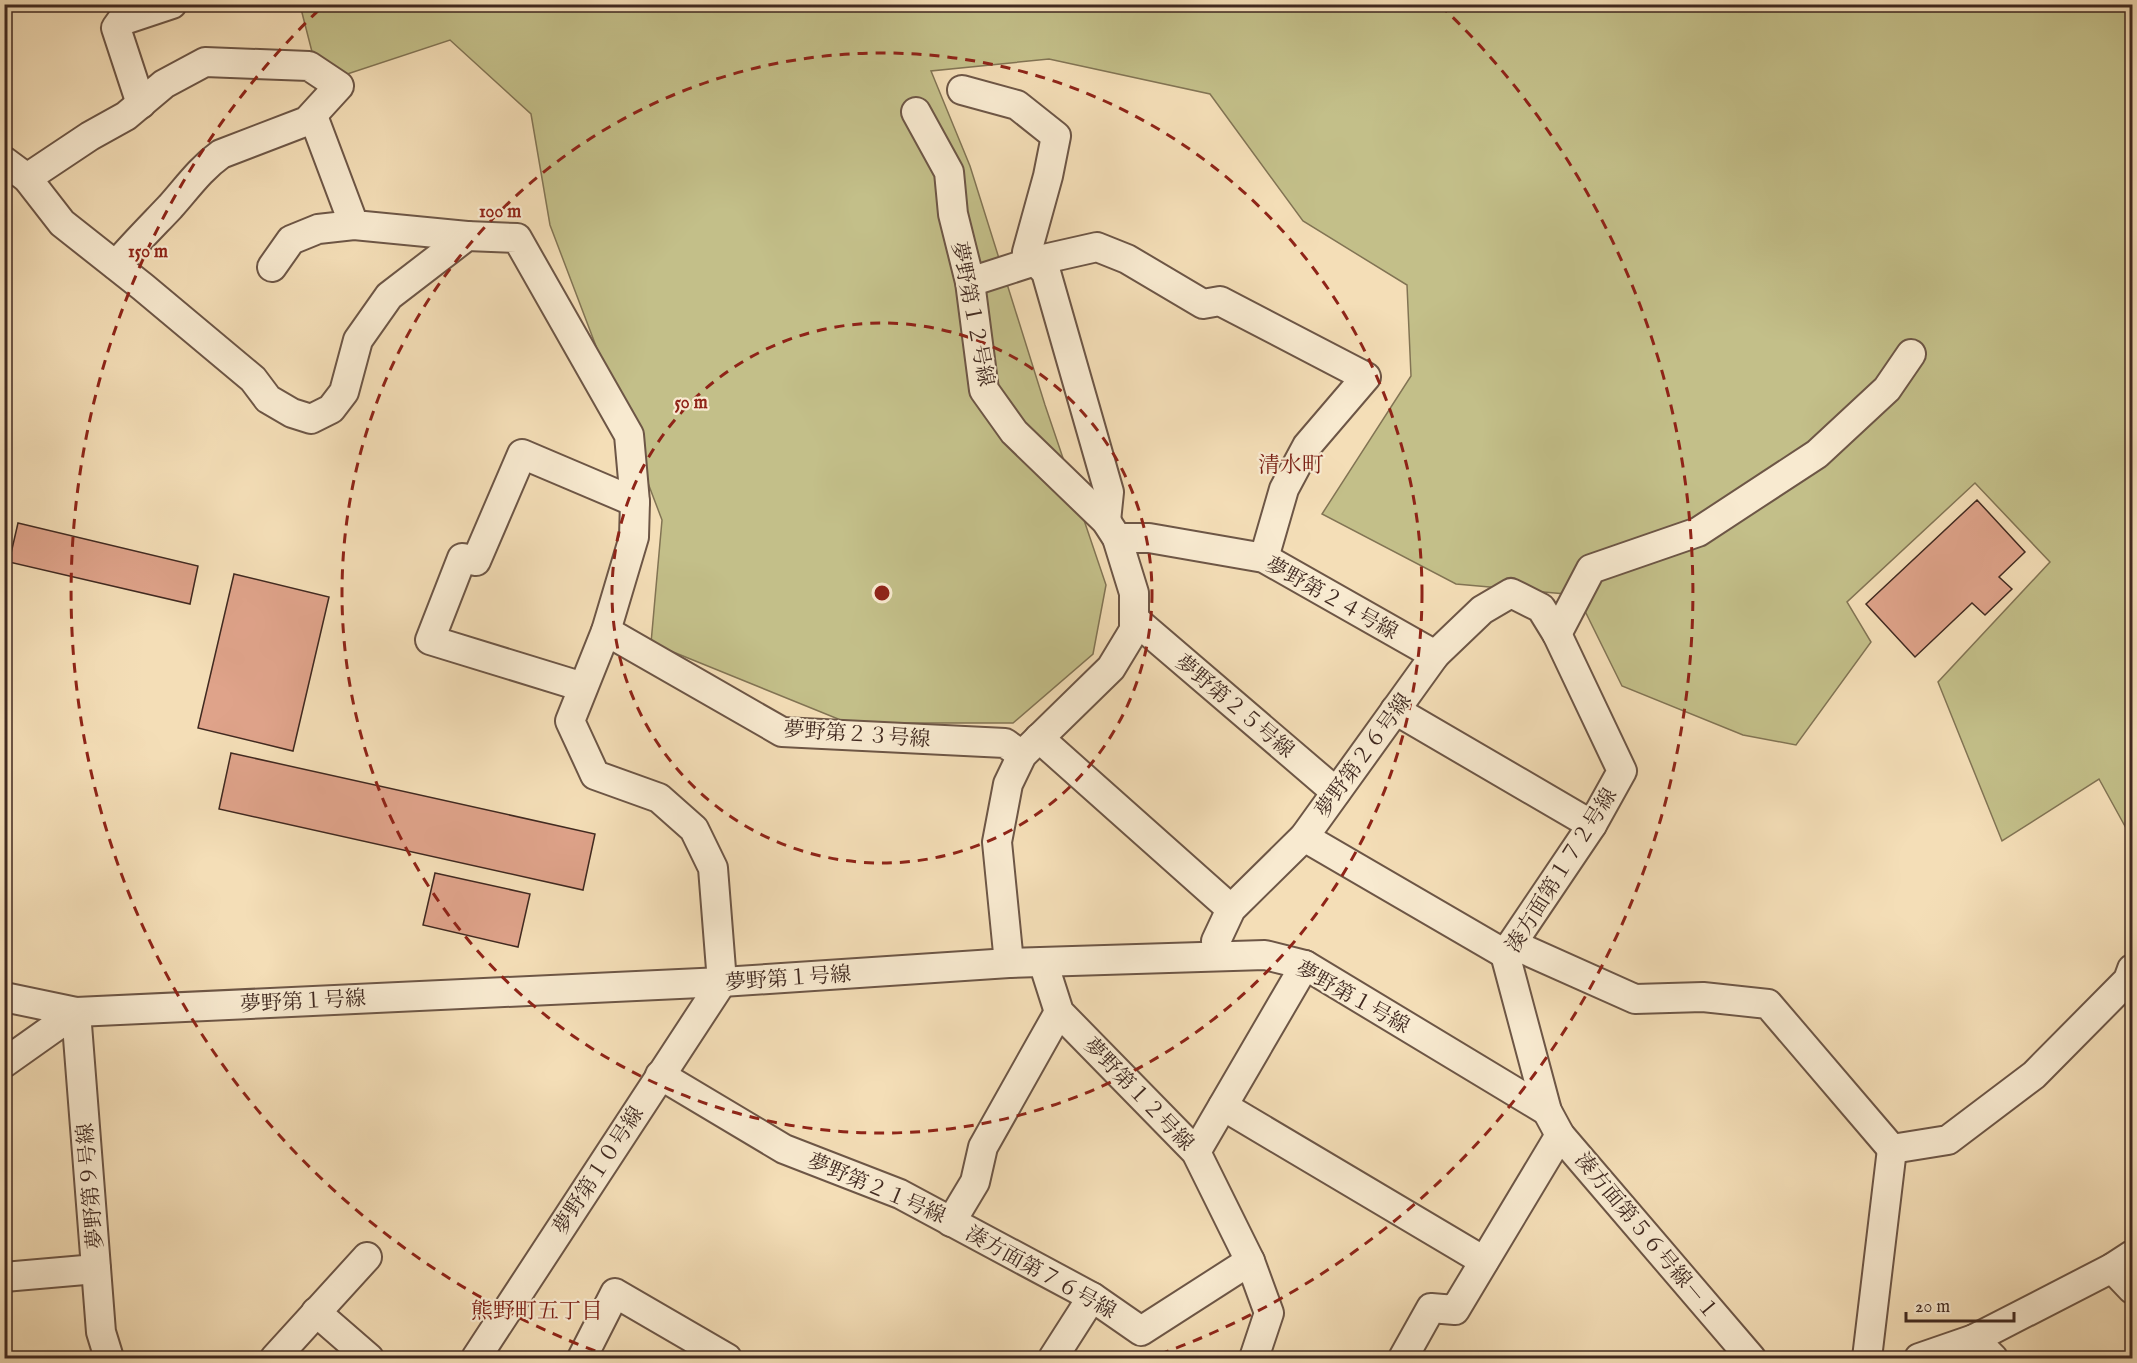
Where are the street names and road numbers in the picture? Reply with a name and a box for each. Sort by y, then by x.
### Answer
street label: 夢野第１２号線 [944,240,999,389]
street label: 夢野第２４号線 [1260,552,1402,647]
street label: 夢野第２５号線 [1169,650,1299,765]
street label: 夢野第２６号線 [1310,688,1418,823]
street label: 夢野第２３号線 [783,717,931,754]
street label: 湊方面第１７２号線 [1501,784,1624,958]
street label: 夢野第１号線 [1291,956,1414,1041]
street label: 夢野第１号線 [724,962,852,997]
street label: 夢野第１号線 [239,986,367,1019]
street label: 夢野第１２号線 [1077,1033,1199,1157]
street label: 夢野第１０号線 [548,1102,651,1240]
street label: 夢野第９号線 [73,1122,110,1250]
street label: 夢野第２１号線 [803,1148,949,1231]
street label: 湊方面第５６号線－１ [1568,1148,1724,1326]
street label: 湊方面第７６号線 [960,1221,1120,1326]

